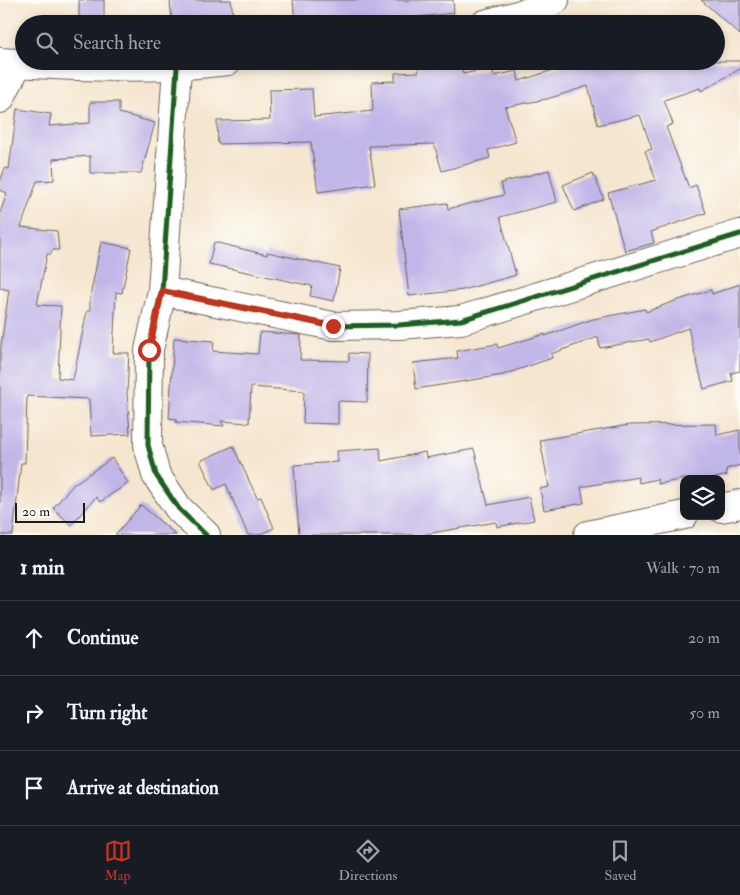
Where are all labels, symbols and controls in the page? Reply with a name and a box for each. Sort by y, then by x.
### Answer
search box [15,15,725,70]
icon: search [33,29,61,57]
text: Search here [73,31,161,55]
route end [322,315,345,338]
route start [138,339,161,362]
map controls [680,475,725,520]
button: layers [680,475,725,520]
scale bar [15,500,85,523]
text: 20 m [22,503,50,520]
text: 1 min [20,554,65,581]
text: Walk · 70 m [646,558,720,578]
icon: ahead [20,624,48,652]
text: Continue [67,626,138,650]
text: 20 m [688,628,720,648]
icon: right [20,699,48,727]
text: Turn right [67,701,147,725]
text: 50 m [689,703,720,723]
icon: arrive [20,774,48,802]
text: Arrive at destination [67,776,219,800]
tab: Map [104,837,132,884]
tab: Directions [339,837,397,884]
tab: Saved [604,837,636,884]

